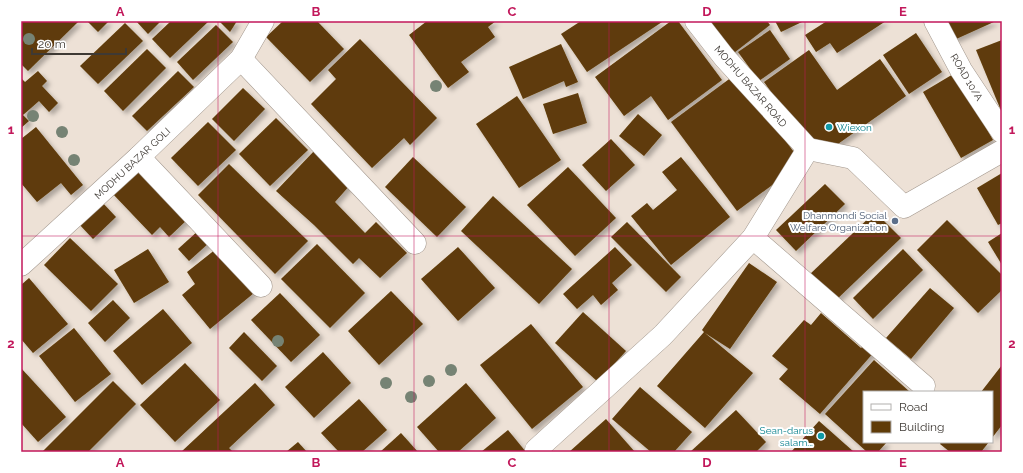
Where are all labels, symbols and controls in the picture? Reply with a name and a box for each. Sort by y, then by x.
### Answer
text: A [116,4,125,19]
text: B [312,4,321,19]
text: C [508,4,517,19]
text: D [702,4,712,19]
text: E [899,4,907,19]
scale bar [32,30,126,56]
text: 20 m [38,37,66,51]
street label: MODHU BAZAR ROAD [712,43,789,129]
street label: ROAD 10/A [948,52,985,103]
text: 1 [8,122,15,137]
marker: Wiexon [824,122,834,132]
place label: Wiexon [837,122,872,133]
text: 1 [1009,122,1016,137]
street label: MODHU BAZAR GOLI [92,125,172,201]
place label: Dhanmondi Social Welfare Organization [790,210,887,233]
marker: Dhanmondi Social Welfare Organization [890,216,900,226]
text: 2 [7,336,15,351]
text: 2 [1008,336,1016,351]
legend [863,391,993,443]
text: Road [899,400,928,414]
text: Building [899,420,945,434]
place label: Sean-darus salam... [760,425,813,448]
marker: Sean-darus salam... [816,431,826,441]
text: A [116,455,125,470]
text: B [312,455,321,470]
text: C [508,455,517,470]
text: D [702,455,712,470]
text: E [899,455,907,470]

